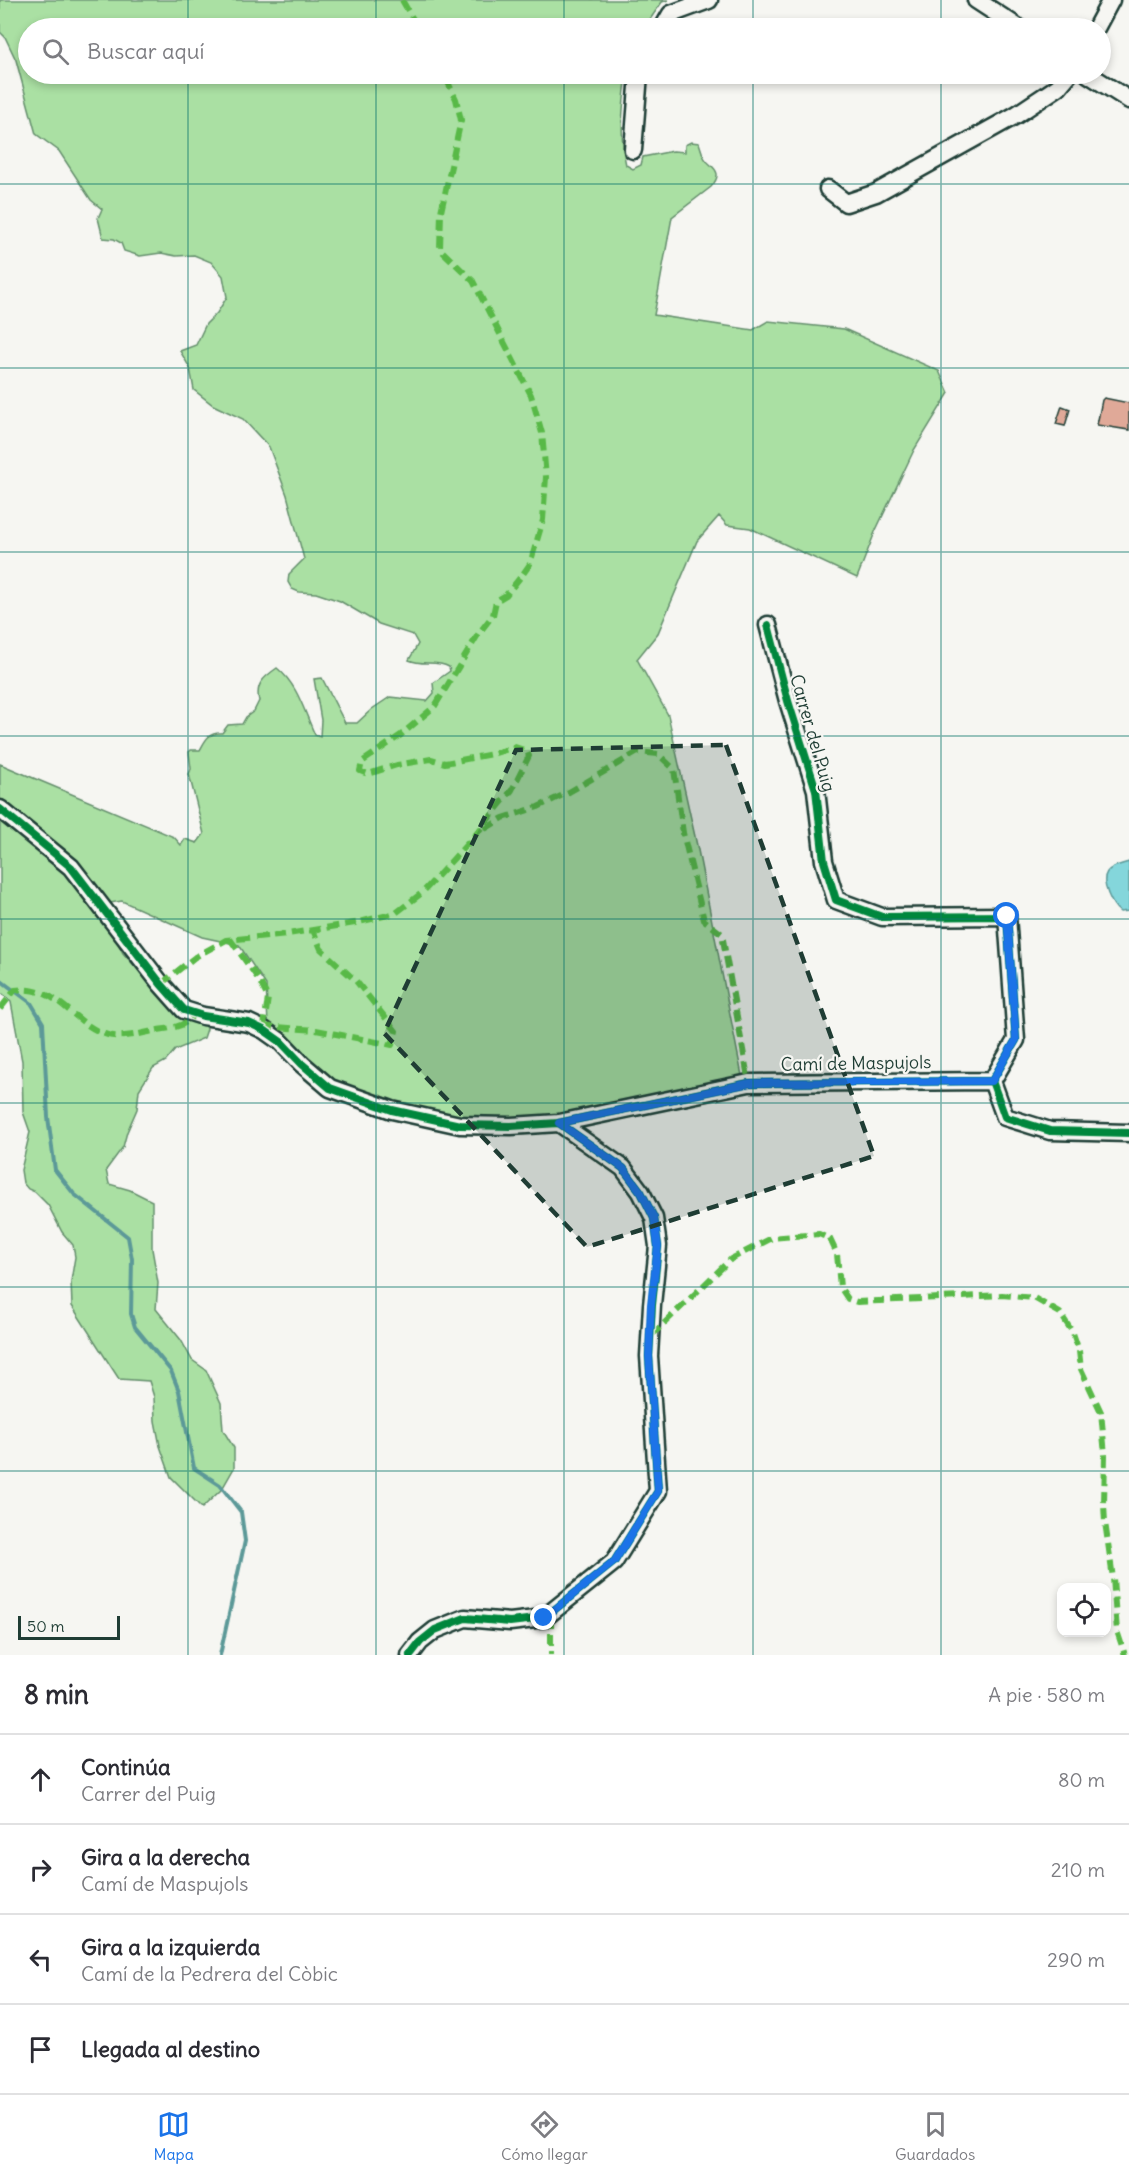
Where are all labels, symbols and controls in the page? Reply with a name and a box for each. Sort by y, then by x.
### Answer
search box [18,18,1111,84]
icon: search [39,35,72,68]
text: Buscar aquí [87,37,204,65]
street label: Carrer del Puig [785,671,841,795]
route start [993,902,1019,928]
street label: Camí de Maspujols [780,1050,932,1076]
map controls [1057,1583,1111,1637]
button: locate [1057,1583,1111,1637]
route end [530,1604,556,1630]
scale bar [18,1613,120,1640]
text: 50 m [27,1616,65,1636]
text: 8 min [24,1678,89,1711]
text: A pie · 580 m [988,1682,1105,1707]
text: Continúa [81,1753,170,1781]
icon: ahead [24,1763,57,1796]
text: 80 m [1058,1767,1105,1792]
text: Carrer del Puig [81,1781,216,1806]
text: Gira a la derecha [81,1843,250,1871]
icon: right [24,1853,57,1886]
text: 210 m [1051,1857,1105,1882]
text: Camí de Maspujols [81,1871,248,1896]
text: Gira a la izquierda [81,1933,260,1961]
icon: left [24,1943,57,1976]
text: 290 m [1047,1947,1105,1972]
text: Camí de la Pedrera del Còbic [81,1961,338,1986]
icon: arrive [24,2033,57,2066]
text: Llegada al destino [81,2035,260,2063]
tab: Mapa [154,2108,194,2164]
tab: Cómo llegar [501,2108,588,2164]
tab: Guardados [895,2108,975,2164]

